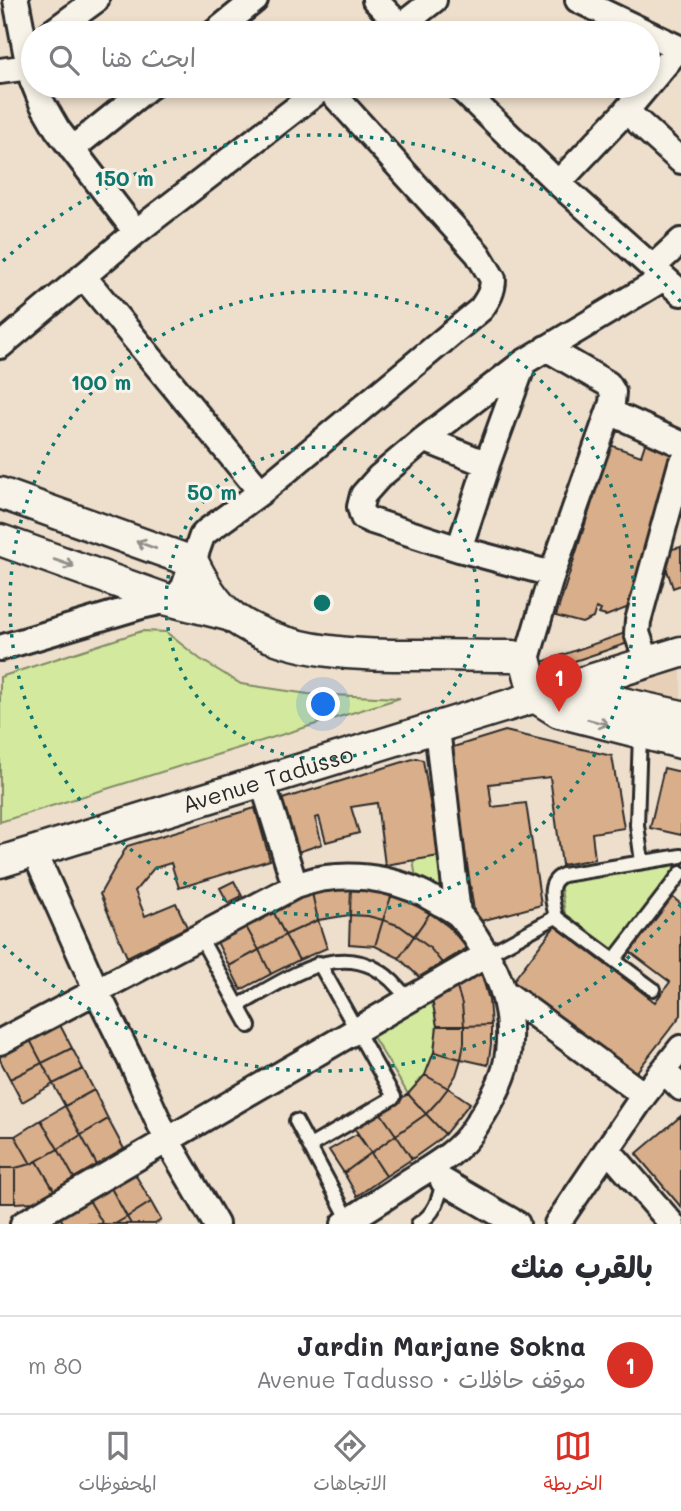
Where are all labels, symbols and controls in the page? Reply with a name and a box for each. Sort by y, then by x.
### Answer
search box [21,21,660,98]
text: ابحث هنا [101,40,196,74]
icon: search [45,41,83,79]
text: 150 m [94,164,154,191]
text: 100 m [71,368,131,395]
text: 50 m [187,478,237,505]
one-way arrow [135,538,157,550]
one-way arrow [53,558,75,570]
centre of rings [310,591,334,615]
pin: 1 [536,654,582,712]
your location [306,687,340,721]
one-way arrow [586,716,609,729]
street label: Avenue Tadusso [178,738,356,819]
text: بالقرب منك [511,1246,653,1286]
text: Jardin Marjane Sokna [297,1329,586,1363]
text: 80 m [28,1350,82,1380]
text: 1 [625,1350,635,1380]
text: موقف حافلات · Avenue Tadusso [256,1364,586,1394]
tab: المحفوظات [78,1427,157,1500]
tab: الاتجاهات [313,1427,387,1500]
tab: الخريطة [543,1427,603,1500]

